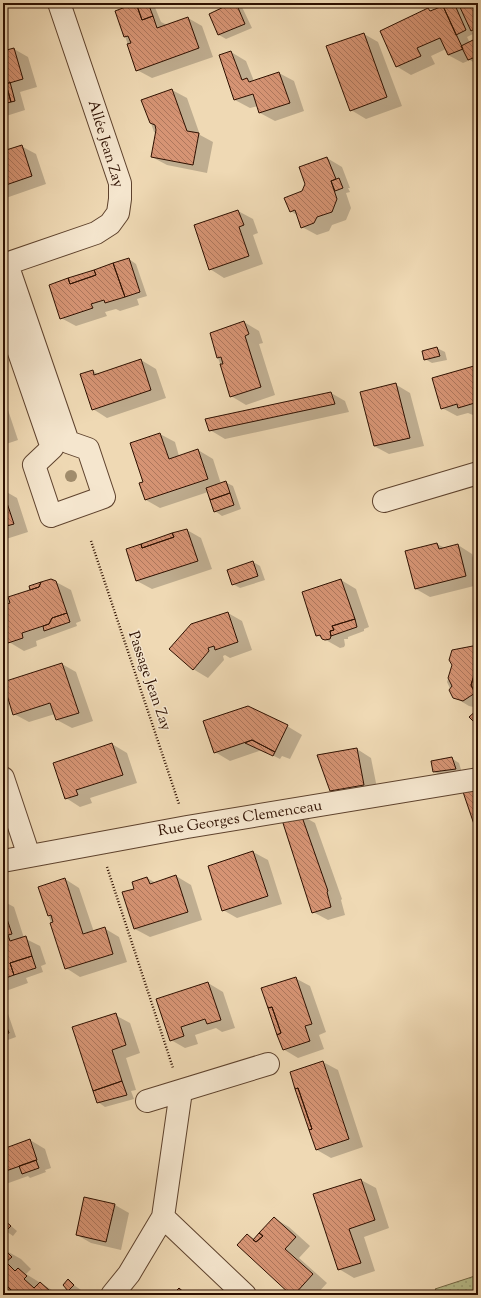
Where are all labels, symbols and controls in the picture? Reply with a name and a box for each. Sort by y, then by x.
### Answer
street label: Allée Jean Zay [82,98,128,191]
street label: Passage Jean Zay [122,628,176,734]
street label: Rue Georges Clemenceau [156,796,324,842]

